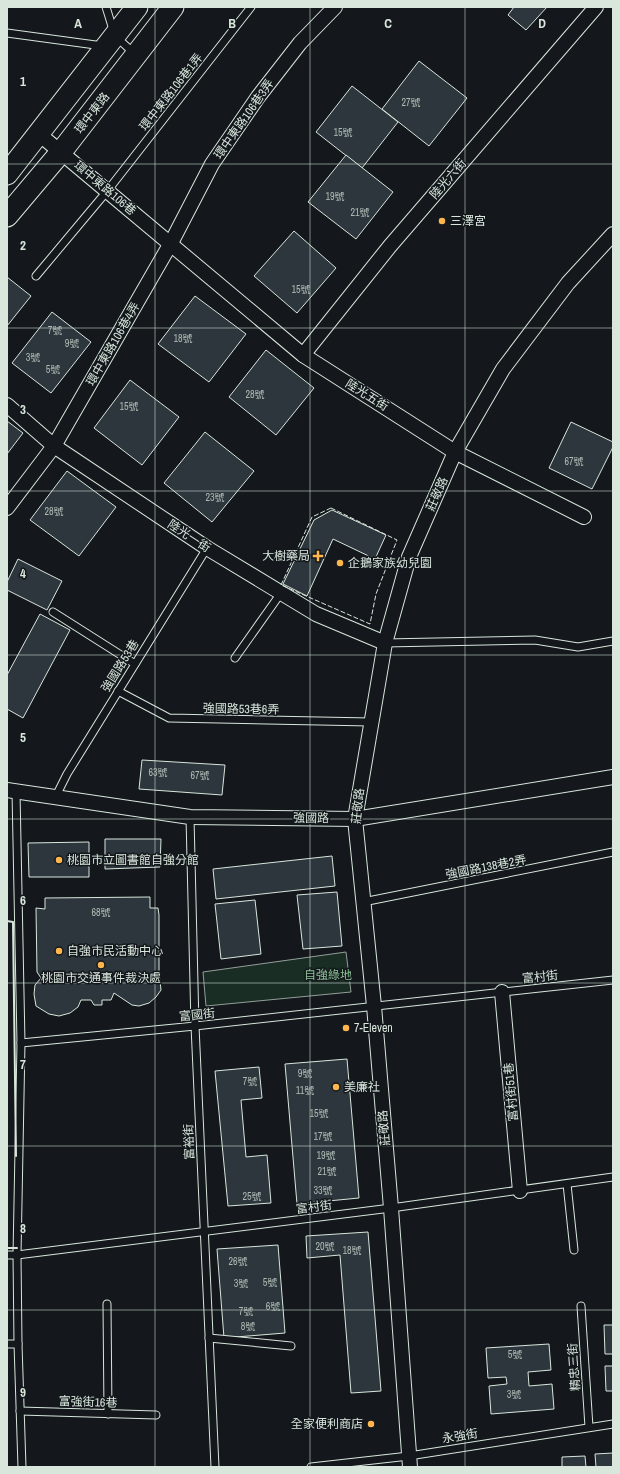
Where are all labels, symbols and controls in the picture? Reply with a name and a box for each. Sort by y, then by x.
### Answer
text: A [74,15,82,32]
text: B [228,15,236,32]
text: C [384,15,392,32]
text: D [538,15,546,32]
street label: 環中東路106巷1弄 [136,50,206,134]
text: 1 [20,73,26,90]
street label: 環中東路106巷3弄 [211,76,277,162]
street label: 環中東路 [71,89,113,137]
house number: 27號 [401,96,421,109]
house number: 15號 [333,126,353,139]
street label: 陸光六街 [426,156,470,202]
street label: 環中東路106巷 [71,157,139,219]
house number: 19號 [325,190,345,203]
house number: 21號 [350,206,370,219]
place label: 三澤宮 [450,213,486,229]
marker: 三澤宮 [437,216,447,226]
text: 2 [20,237,26,254]
house number: 15號 [291,283,311,296]
street label: 環中東路106巷4弄 [83,299,143,389]
house number: 7號 [48,324,62,337]
house number: 18號 [173,332,193,345]
house number: 9號 [65,337,79,350]
house number: 3號 [26,351,40,364]
house number: 5號 [46,363,60,376]
street label: 陸光五街 [342,375,392,415]
house number: 28號 [245,388,265,401]
house number: 15號 [119,400,139,413]
text: 3 [20,401,26,418]
house number: 67號 [564,455,584,468]
street label: 莊敬路 [422,474,452,514]
house number: 23號 [205,491,225,504]
house number: 28號 [44,505,64,518]
street label: 陸光一街 [165,516,213,556]
place label: 大樹藥局 [262,548,310,564]
marker: 大樹藥局 [313,551,323,561]
place label: 企鵝家族幼兒園 [348,555,432,571]
marker: 企鵝家族幼兒園 [335,558,345,568]
text: 4 [20,565,26,582]
street label: 強國路53巷 [98,637,142,695]
street label: 強國路53巷6弄 [203,700,279,718]
text: 5 [20,729,26,746]
house number: 63號 [148,766,168,779]
house number: 67號 [190,769,210,782]
street label: 莊敬路 [348,787,368,825]
street label: 強國路 [293,810,329,826]
street label: 強國路138巷2弄 [444,851,528,883]
place label: 桃園市立圖書館自強分館 [67,852,199,868]
marker: 桃園市立圖書館自強分館 [54,855,64,865]
text: 6 [20,892,26,909]
house number: 68號 [91,906,111,919]
place label: 自強市民活動中心 [67,943,163,959]
marker: 自強市民活動中心 [54,946,64,956]
marker: 桃園市交通事件裁決處 [96,960,106,970]
park label: 自強綠地 [304,967,352,983]
street label: 富村街 [521,967,559,987]
place label: 桃園市交通事件裁決處 [41,970,161,986]
street label: 富國街 [178,1005,216,1025]
place label: 7-Eleven [354,1020,393,1036]
marker: 7-Eleven [341,1023,351,1033]
text: 7 [20,1056,26,1073]
street label: 富村街51巷 [500,1062,522,1122]
house number: 9號 [298,1067,312,1080]
house number: 7號 [243,1075,257,1088]
place label: 美廉社 [344,1079,380,1095]
marker: 美廉社 [331,1082,341,1092]
house number: 11號 [296,1084,314,1097]
house number: 15號 [309,1107,329,1120]
street label: 莊敬路 [374,1109,394,1147]
street label: 富裕街 [180,1124,198,1160]
house number: 17號 [313,1130,333,1143]
house number: 19號 [316,1149,336,1162]
house number: 21號 [317,1165,337,1178]
house number: 33號 [313,1184,333,1197]
house number: 25號 [242,1190,262,1203]
street label: 富村街 [295,1197,333,1217]
text: 8 [20,1220,26,1237]
house number: 20號 [315,1240,335,1253]
house number: 18號 [342,1244,362,1257]
house number: 26號 [228,1255,248,1268]
house number: 5號 [263,1276,277,1289]
house number: 3號 [234,1277,248,1290]
house number: 6號 [266,1300,280,1313]
house number: 7號 [239,1305,253,1318]
house number: 8號 [241,1320,255,1333]
street label: 精忠三街 [564,1342,584,1392]
house number: 5號 [508,1348,522,1361]
text: 9 [20,1384,26,1401]
house number: 3號 [507,1388,521,1401]
street label: 富強街16巷 [58,1393,118,1411]
place label: 全家便利商店 [291,1416,363,1432]
marker: 全家便利商店 [366,1419,376,1429]
street label: 永強街 [441,1425,479,1447]

